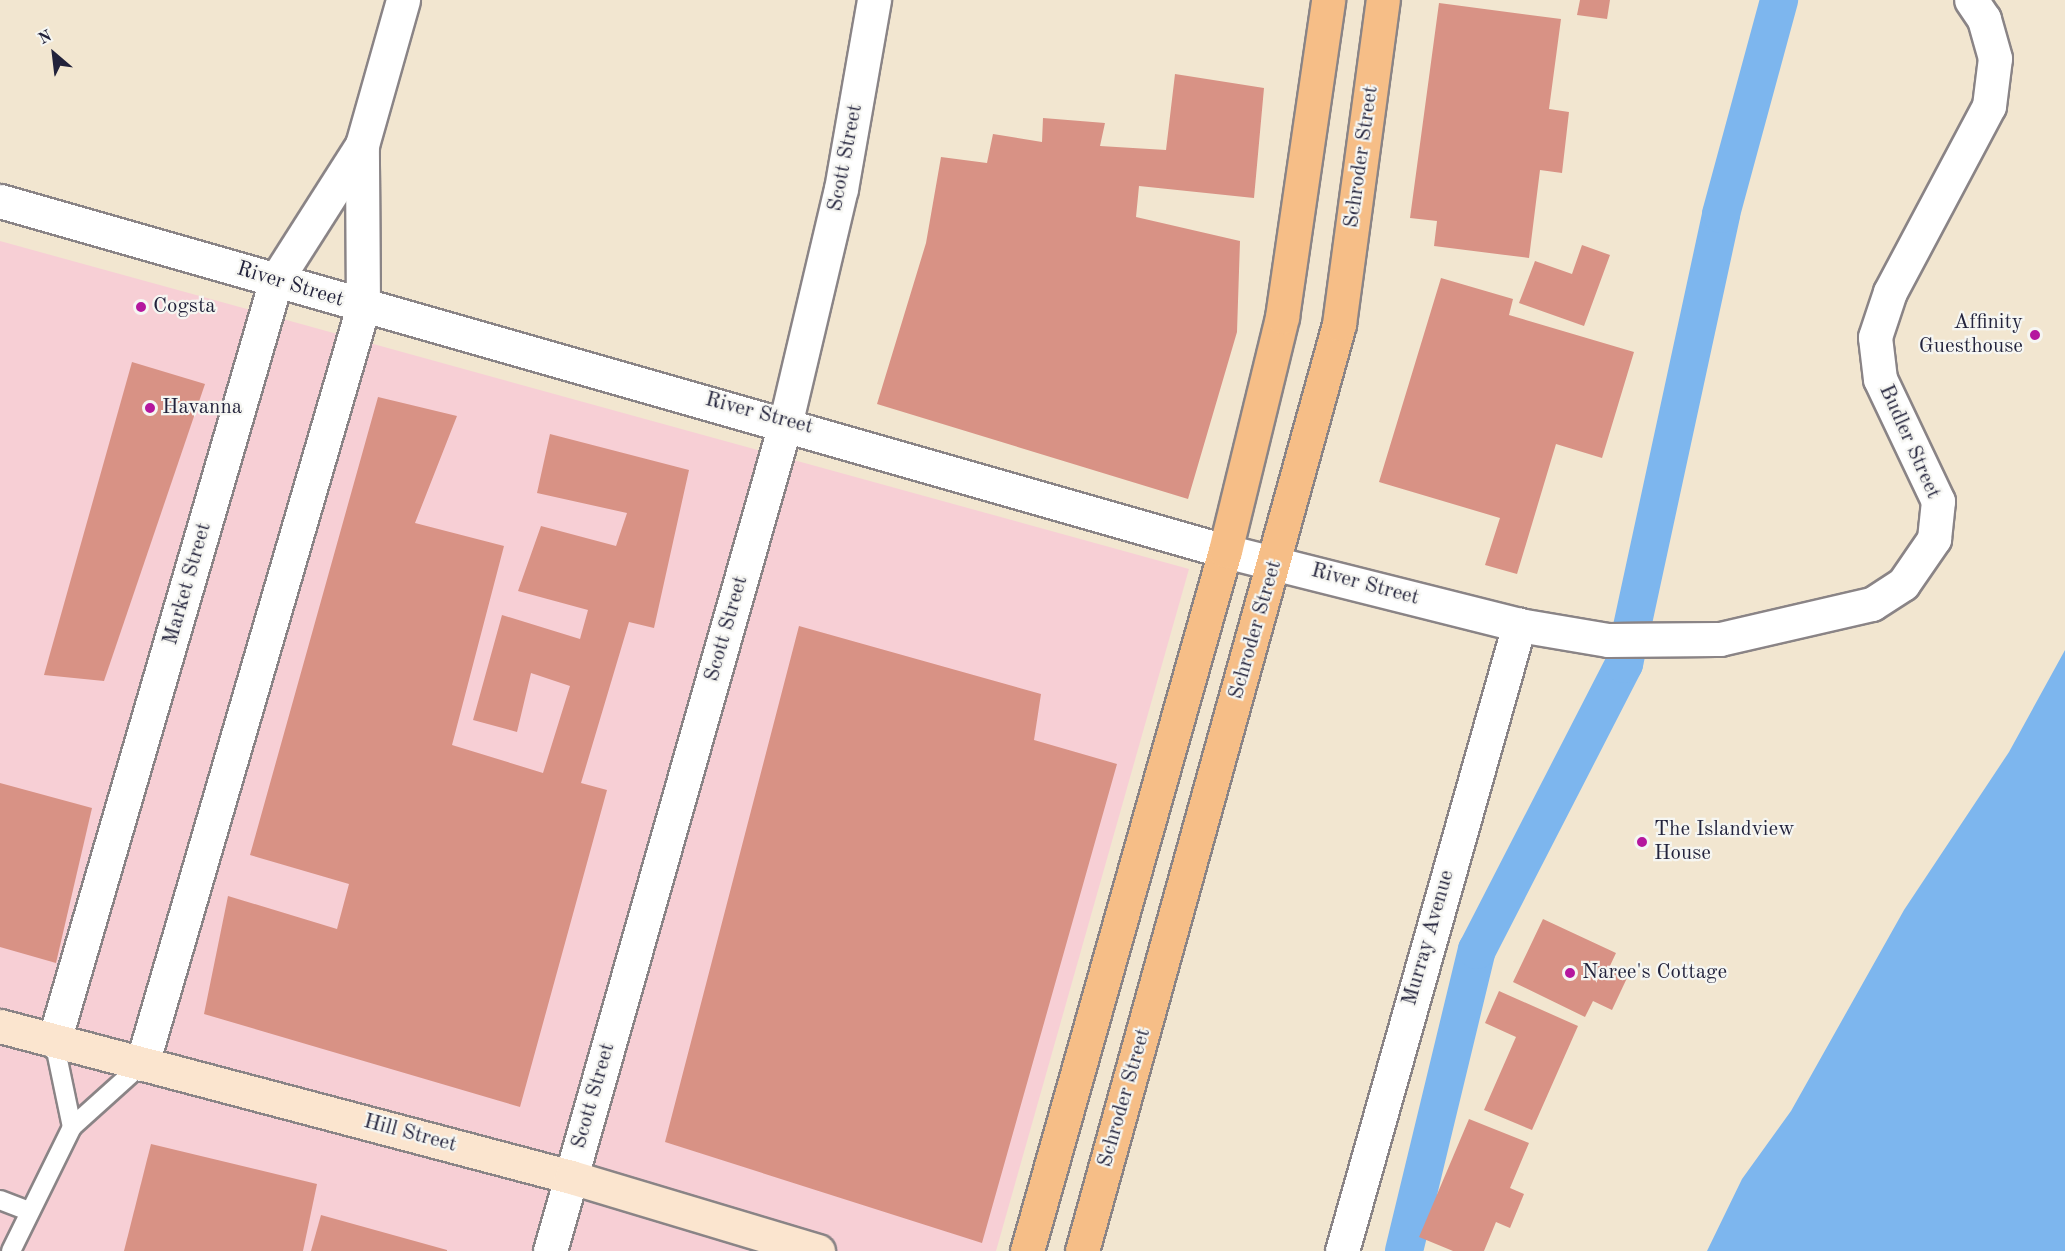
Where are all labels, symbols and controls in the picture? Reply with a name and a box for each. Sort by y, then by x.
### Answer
north arrow [24,24,84,84]
text: N [36,28,55,48]
street label: Schroder Street [1340,84,1384,230]
street label: Scott Street [823,102,869,214]
street label: River Street [233,257,347,313]
place label: Cogsta [153,294,216,320]
marker: Cogsta [134,300,148,314]
place label: Affinity Guesthouse [1919,310,2023,360]
marker: Affinity Guesthouse [2028,328,2042,342]
street label: Budler Street [1873,381,1945,503]
street label: River Street [702,388,816,440]
place label: Havanna [162,395,242,421]
marker: Havanna [143,401,157,415]
street label: Market Street [159,520,217,648]
street label: Schroder Street [1224,558,1288,702]
street label: River Street [1308,559,1422,611]
street label: Scott Street [700,573,754,685]
place label: The Islandview House [1654,817,1794,867]
marker: The Islandview House [1635,835,1649,849]
street label: Murray Avenue [1398,867,1460,1009]
place label: Naree's Cottage [1582,960,1727,986]
marker: Naree's Cottage [1563,966,1577,980]
street label: Schroder Street [1093,1026,1157,1170]
street label: Scott Street [567,1040,621,1152]
street label: Hill Street [361,1110,459,1158]

